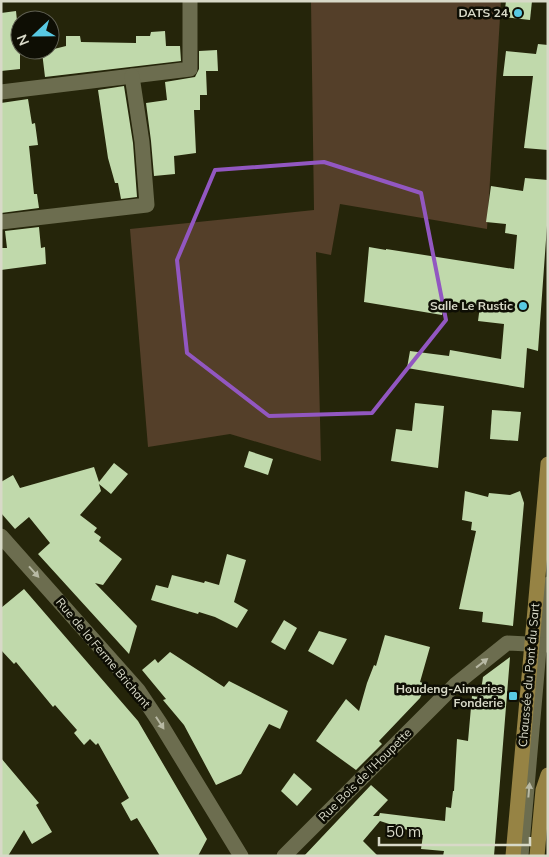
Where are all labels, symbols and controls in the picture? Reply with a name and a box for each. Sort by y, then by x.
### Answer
place label: DATS 24 [458,5,508,20]
marker: DATS 24 [512,7,524,19]
north arrow [10,10,60,60]
text: N [13,32,33,48]
place label: Salle Le Rustic [430,298,513,313]
marker: Salle Le Rustic [517,300,529,312]
one-way arrow [28,565,39,578]
street label: Rue de la Ferme Brichant [53,594,154,711]
street label: Chaussée du Pont du Sart [515,602,542,747]
one-way arrow [475,658,488,669]
place label: Houdeng-Aimeries Fonderie [396,681,503,710]
marker: Houdeng-Aimeries Fonderie [507,690,519,702]
one-way arrow [156,717,165,730]
street label: Rue Bois de l'Houpette [315,725,414,824]
one-way arrow [526,781,534,797]
scale bar [379,814,530,846]
text: 50 m [386,822,421,841]

